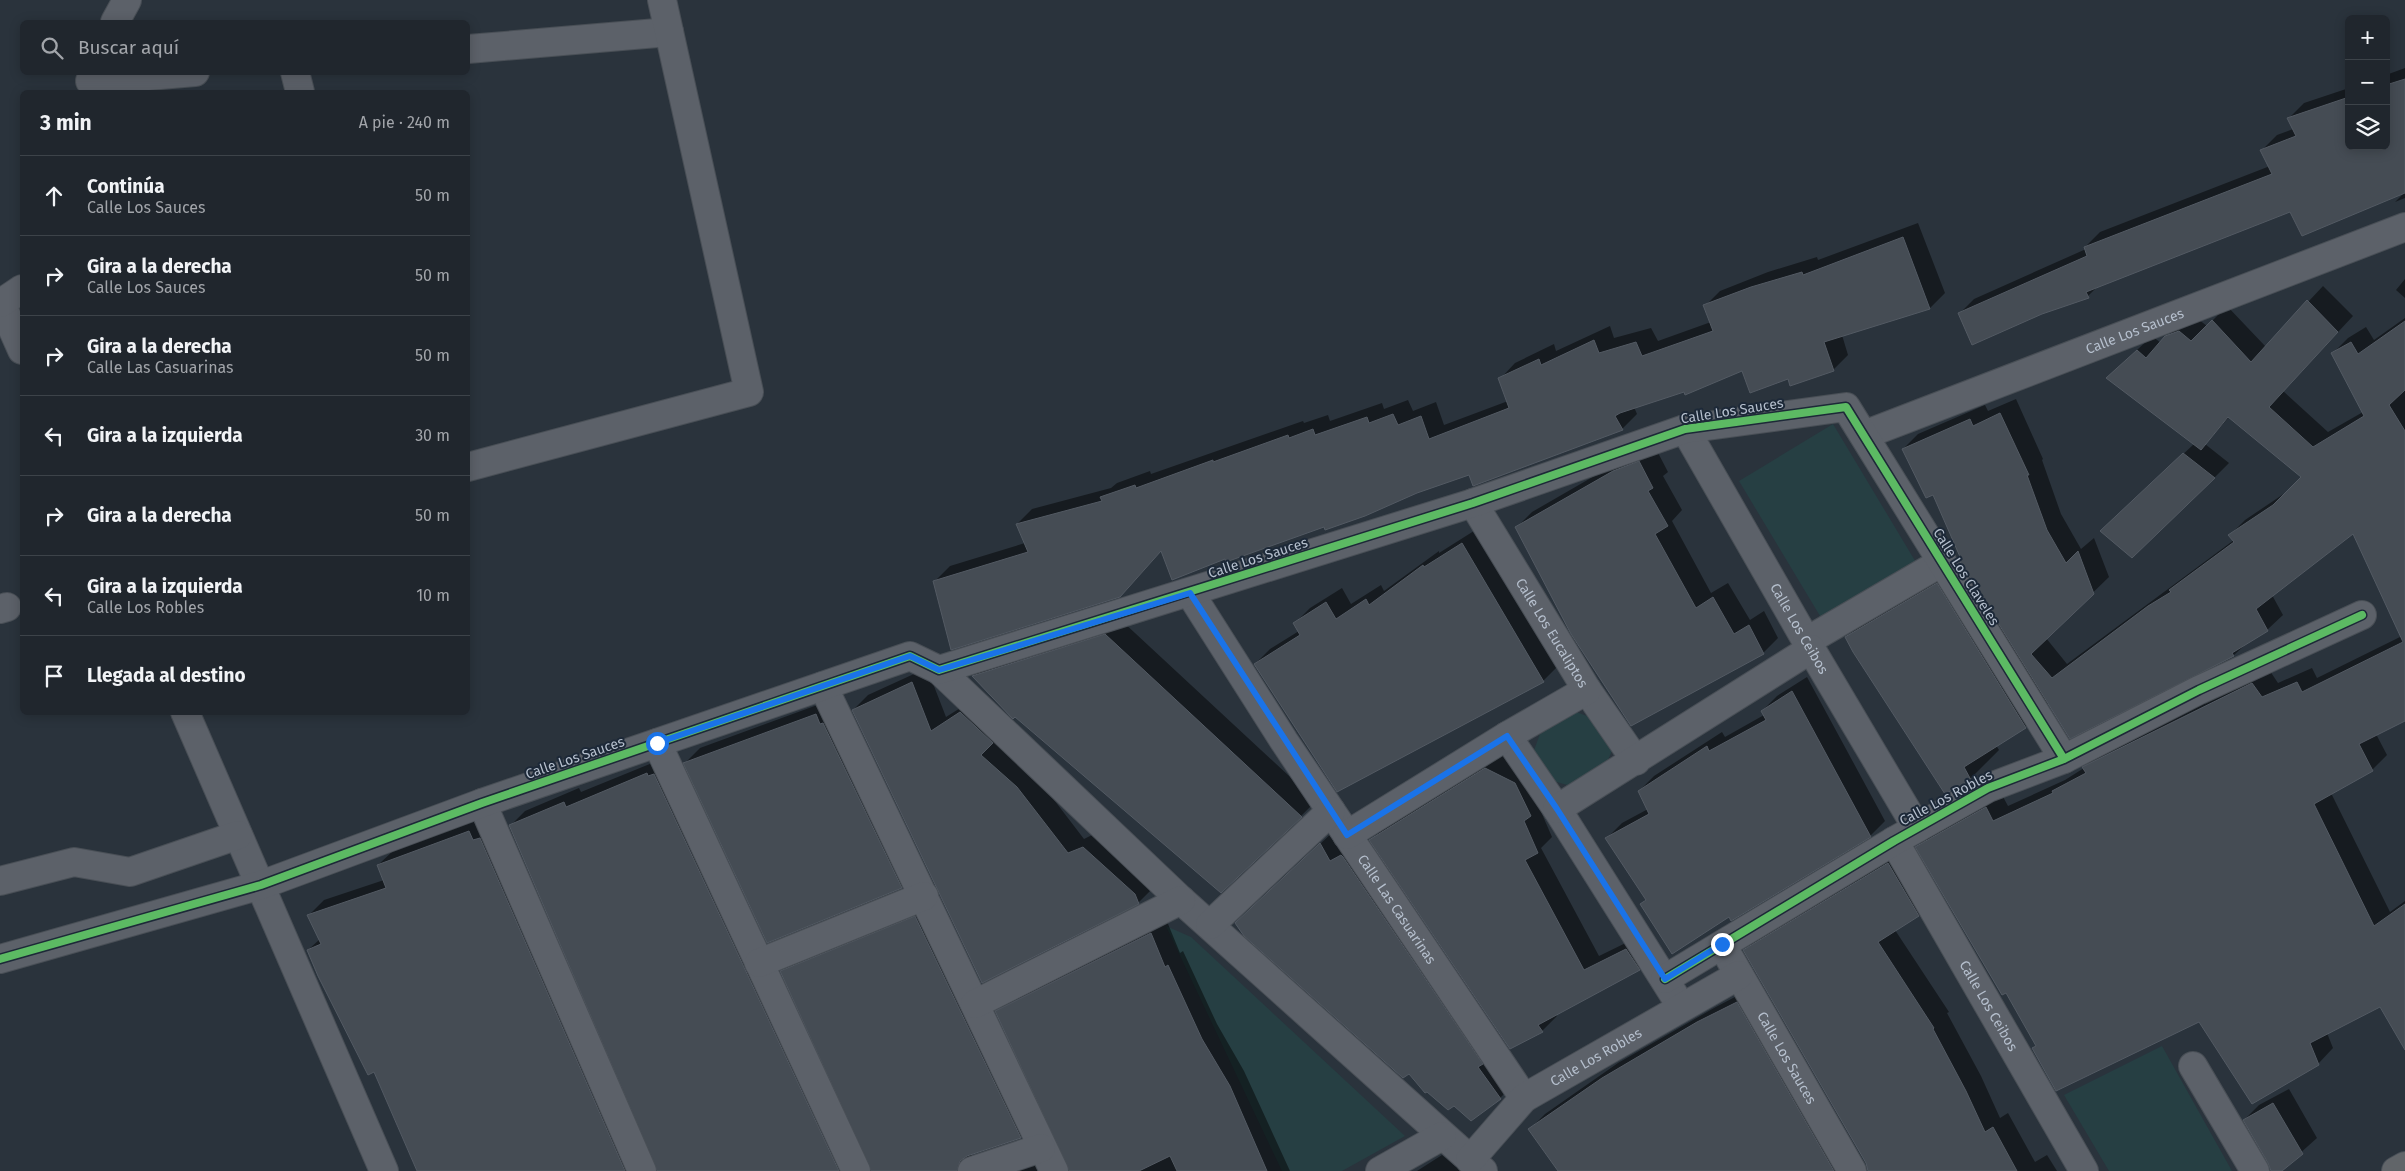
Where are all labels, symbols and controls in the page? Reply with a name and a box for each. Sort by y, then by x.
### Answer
map controls [2345,15,2390,150]
button: + [2345,15,2390,60]
search box [20,20,470,75]
icon: search [38,34,66,62]
text: Buscar aquí [78,36,179,59]
button: − [2345,60,2390,105]
button: layers [2345,105,2390,150]
text: 3 min [40,110,92,136]
text: A pie · 240 m [359,113,450,132]
text: Continúa [87,175,165,198]
icon: ahead [40,182,68,210]
text: 50 m [415,186,450,205]
text: Calle Los Sauces [87,198,205,217]
text: Gira a la derecha [87,255,232,278]
icon: right [40,262,68,290]
text: 50 m [415,266,450,285]
text: Calle Los Sauces [87,278,205,297]
street label: Calle Los Sauces [2083,304,2187,357]
text: Gira a la derecha [87,335,232,358]
icon: right [40,342,68,370]
text: 50 m [415,346,450,365]
text: Calle Las Casuarinas [87,358,234,377]
street label: Calle Los Sauces [1679,394,1785,428]
icon: left [40,422,68,450]
text: Gira a la izquierda [87,424,243,447]
text: 30 m [415,426,450,445]
icon: right [40,502,68,530]
text: Gira a la derecha [87,504,232,527]
text: 50 m [415,506,450,525]
street label: Calle Los Claveles [1929,525,2003,629]
street label: Calle Los Sauces [1206,534,1310,582]
text: Gira a la izquierda [87,575,243,598]
street label: Calle Los Eucaliptos [1512,575,1592,691]
street label: Calle Los Ceibos [1767,580,1833,677]
icon: left [40,582,68,610]
text: 10 m [416,586,450,605]
text: Calle Los Robles [87,598,204,617]
icon: arrive [40,662,68,690]
text: Llegada al destino [87,664,246,687]
route start [646,732,669,755]
street label: Calle Los Sauces [523,733,627,783]
street label: Calle Los Robles [1897,766,1996,830]
street label: Calle Las Casuarinas [1354,851,1440,968]
route end [1711,933,1734,956]
street label: Calle Los Ceibos [1956,957,2022,1054]
street label: Calle Los Sauces [1754,1009,1820,1107]
street label: Calle Los Robles [1547,1024,1645,1090]

